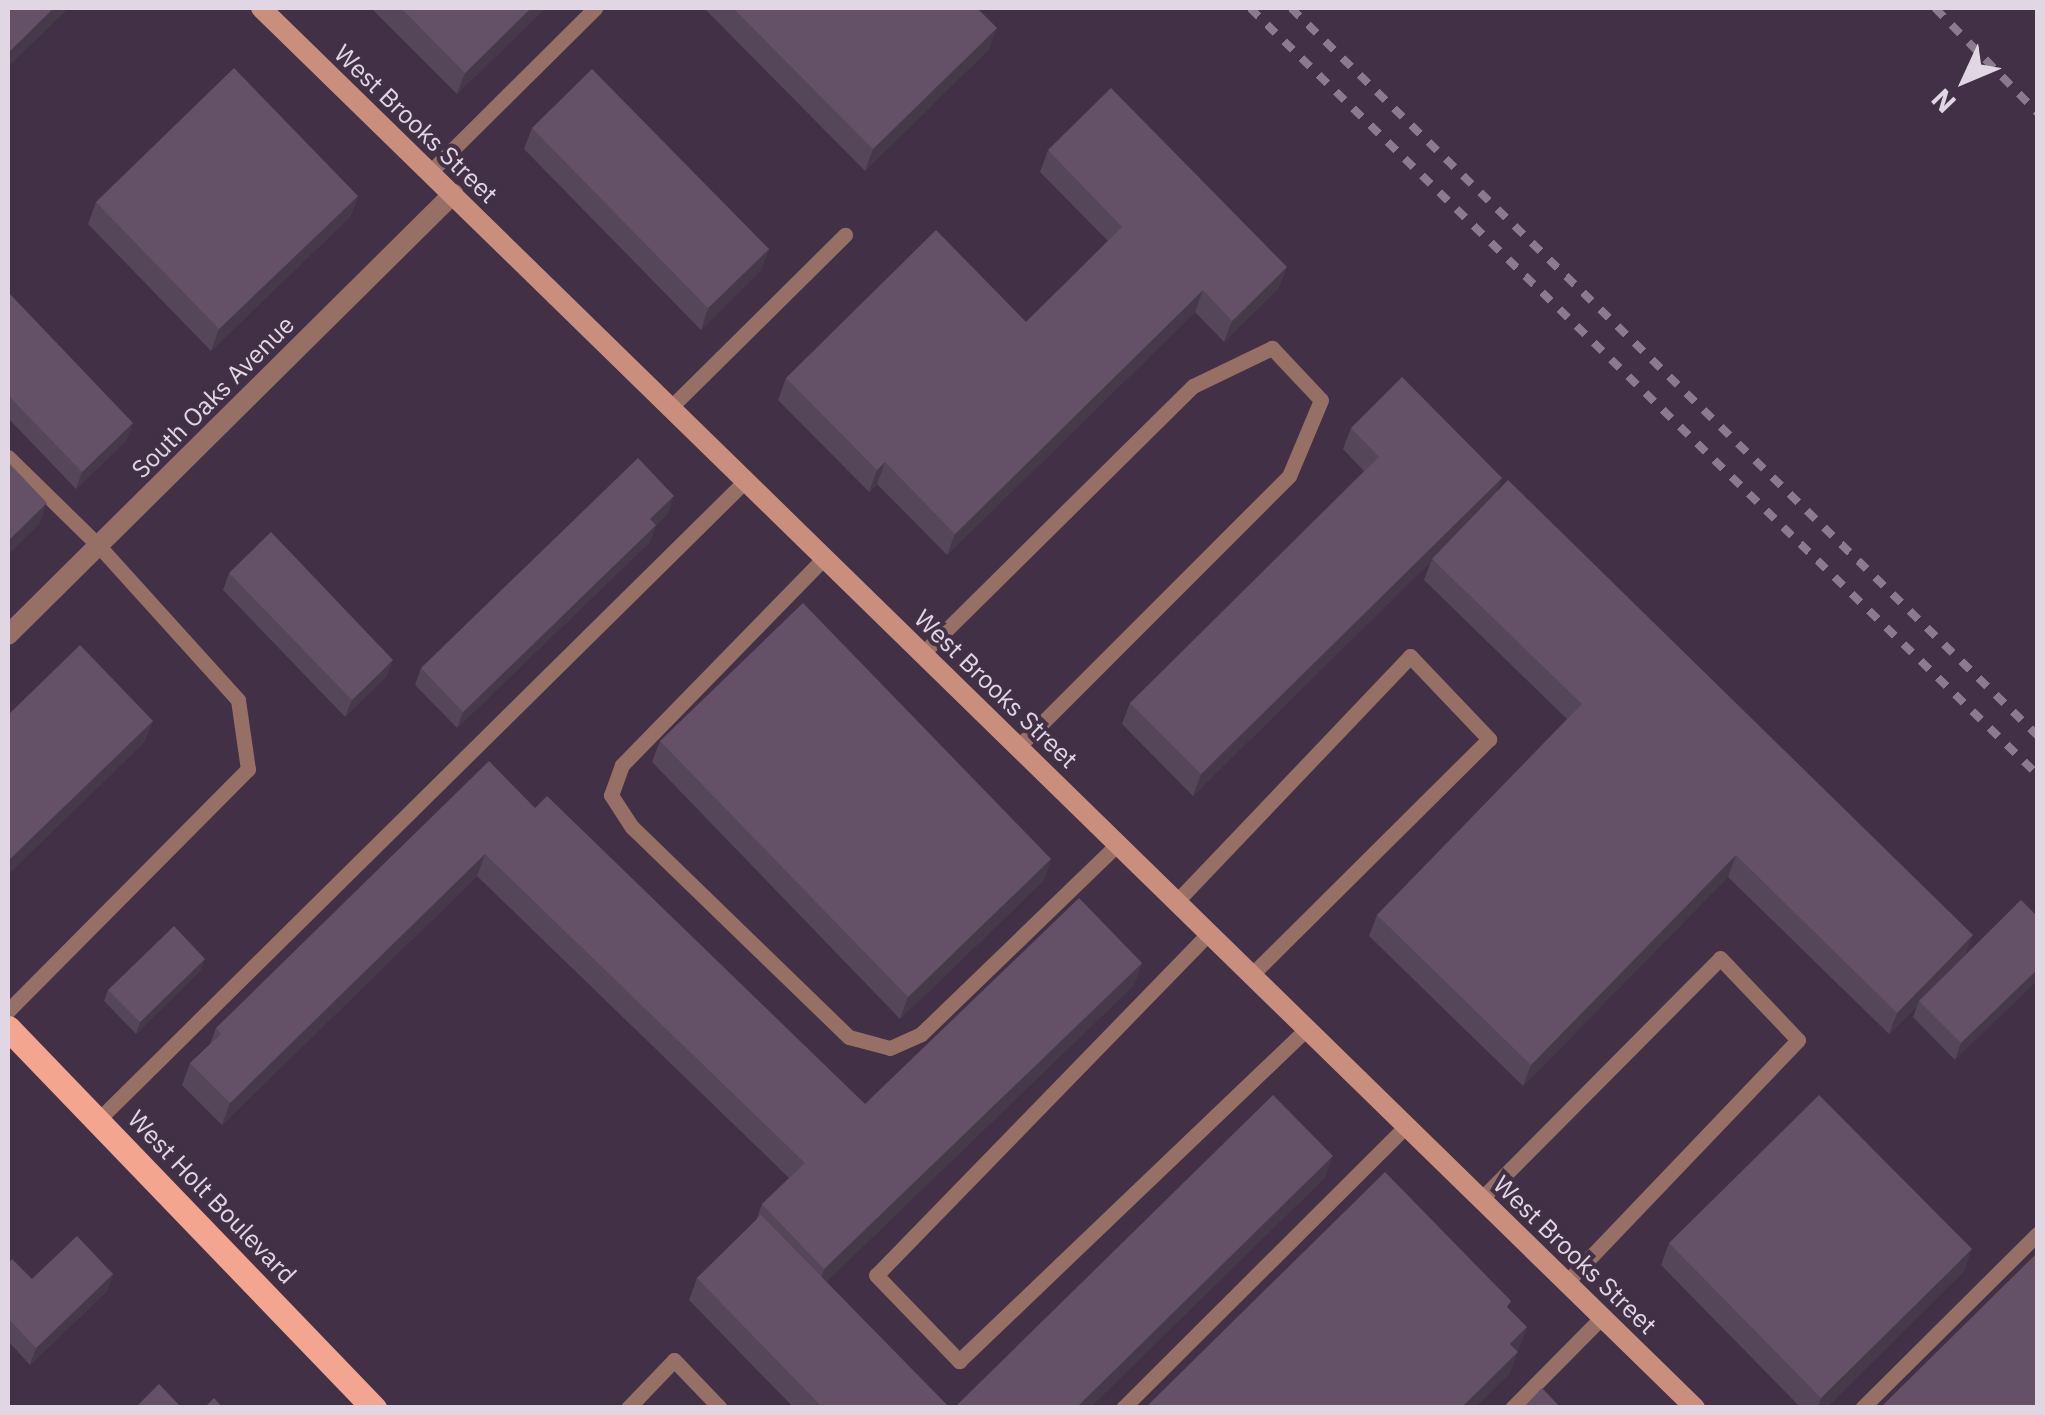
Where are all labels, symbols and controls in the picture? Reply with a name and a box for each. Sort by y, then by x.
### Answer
north arrow [1915,30,2015,130]
street label: West Brooks Street [328,38,504,210]
text: N [1923,81,1963,121]
street label: South Oaks Avenue [126,310,300,484]
street label: West Brooks Street [908,603,1084,775]
street label: West Holt Boulevard [122,1104,302,1290]
street label: West Brooks Street [1487,1169,1663,1341]

